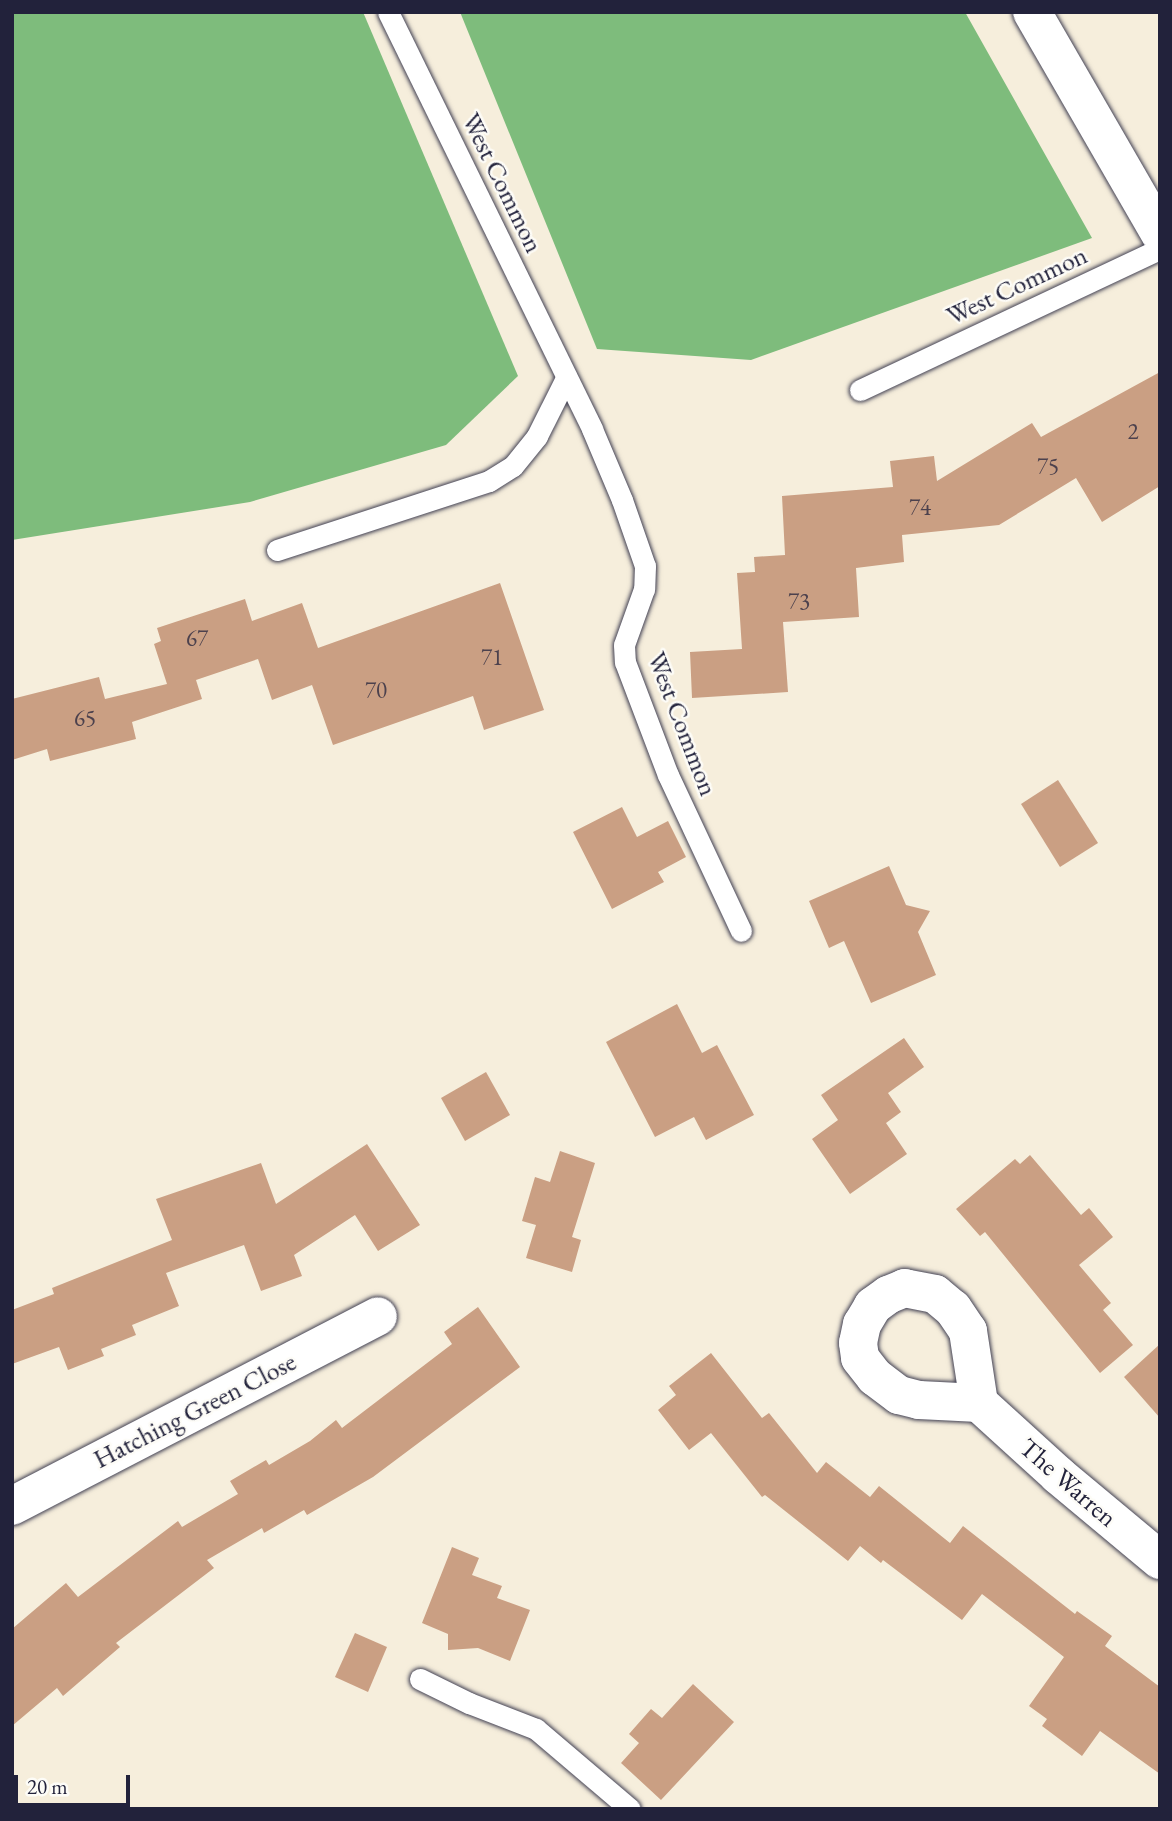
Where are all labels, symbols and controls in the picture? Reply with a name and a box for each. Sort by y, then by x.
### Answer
street label: West Common [455,108,549,258]
street label: West Common [942,240,1092,332]
house number: 2 [1127,417,1139,445]
house number: 75 [1037,452,1059,480]
house number: 74 [909,493,931,521]
house number: 73 [788,587,810,615]
house number: 67 [186,624,208,652]
house number: 71 [481,643,503,671]
street label: West Common [640,648,724,800]
house number: 70 [365,676,387,704]
house number: 65 [74,704,96,732]
street label: Hatching Green Close [89,1347,301,1475]
street label: The Warren [1013,1432,1123,1534]
scale bar [18,1762,133,1806]
text: 20 m [27,1773,68,1800]

